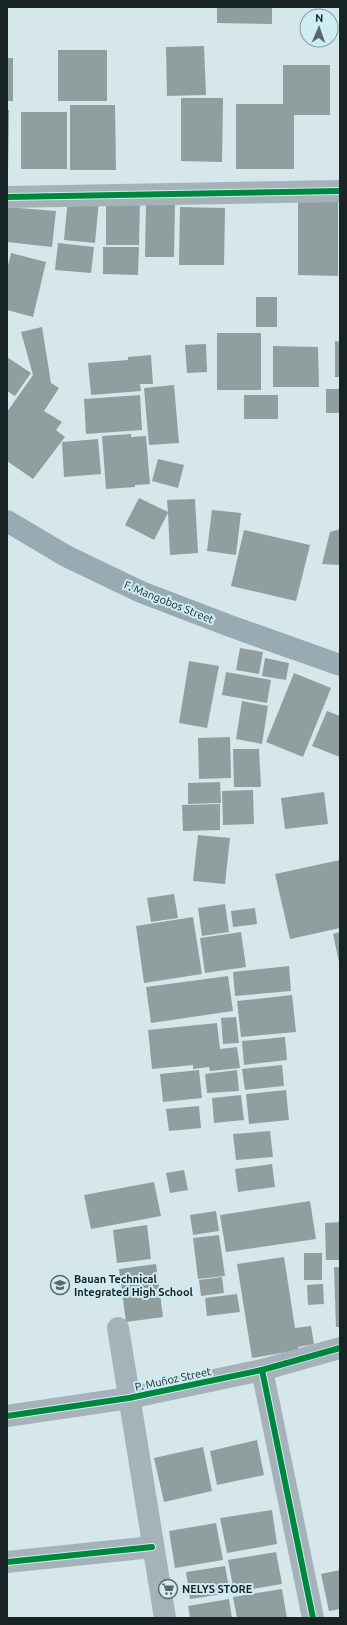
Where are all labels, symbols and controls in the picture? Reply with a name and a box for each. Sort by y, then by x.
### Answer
north arrow [299,8,339,48]
text: N [315,12,324,24]
street label: F. Mangobos Street [122,579,216,626]
place label: Bauan Technical Integrated High School [74,1273,194,1298]
school or university icon: Bauan Technical Integrated High School [49,1274,71,1296]
street label: P. Muñoz Street [134,1365,213,1393]
supermarket icon: NELYS STORE [157,1578,179,1600]
place label: NELYS STORE [182,1583,253,1595]

